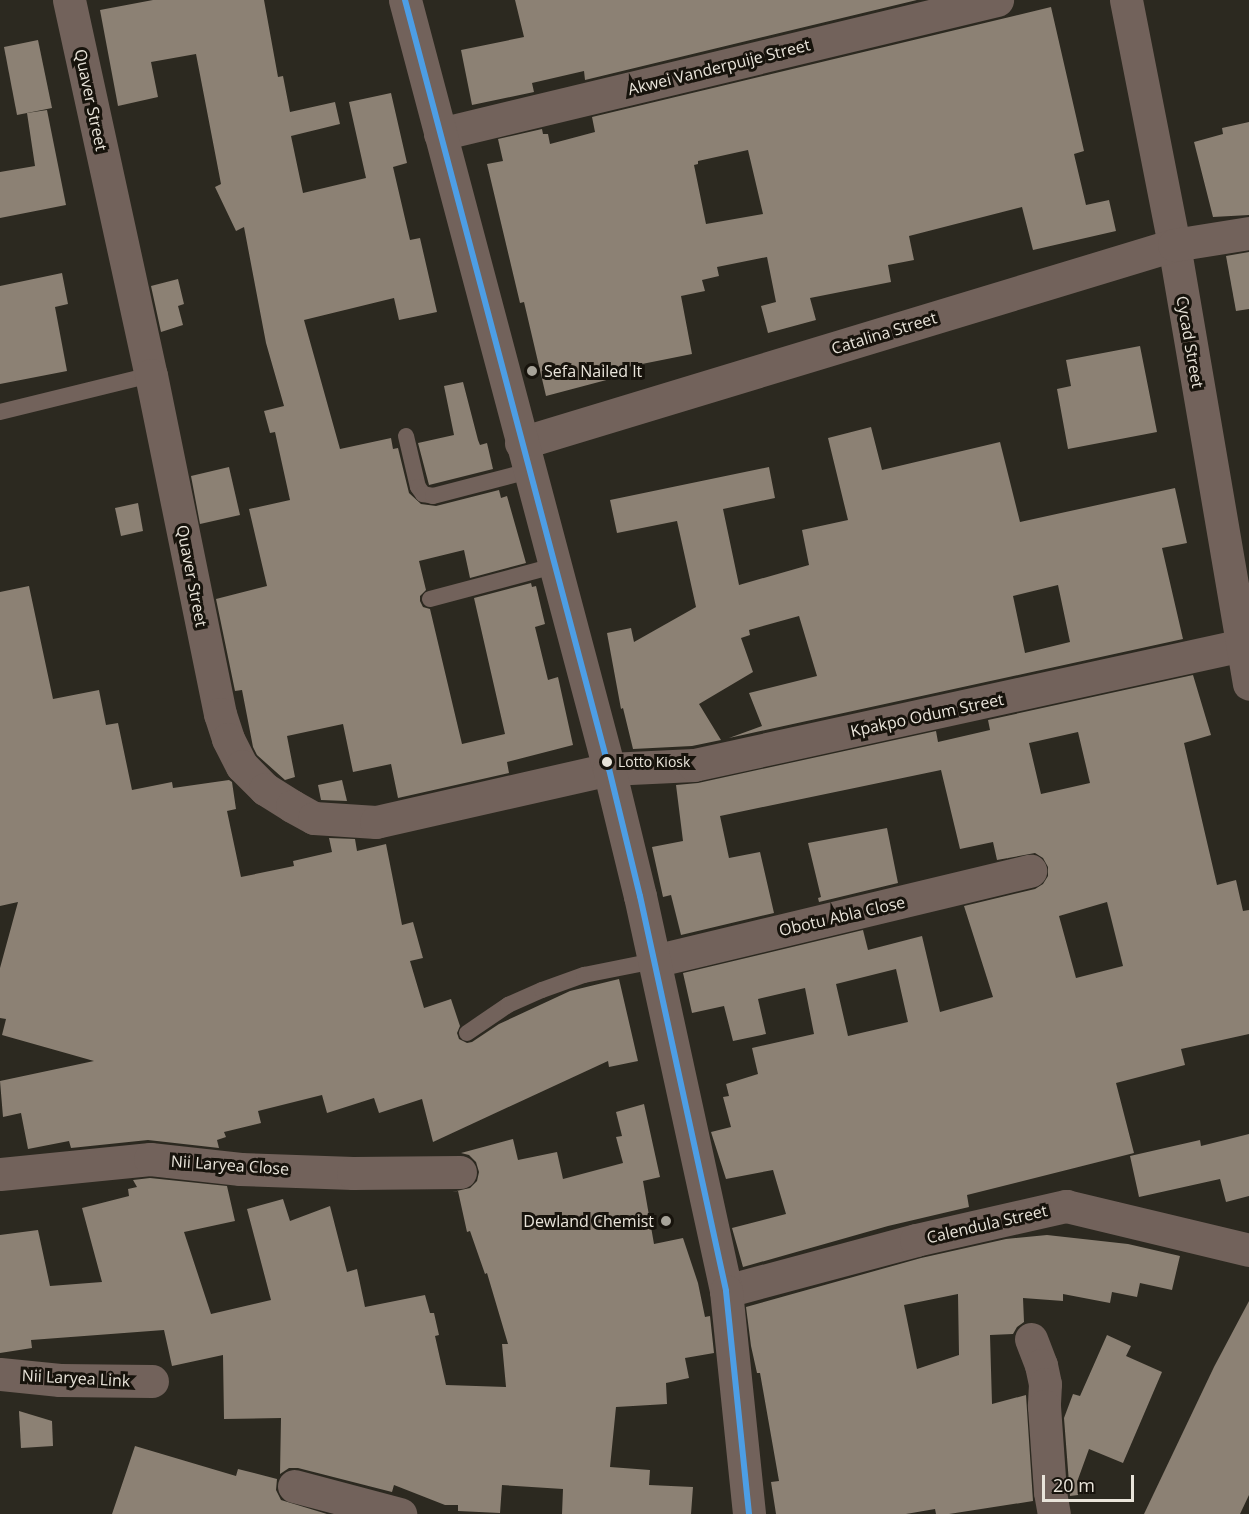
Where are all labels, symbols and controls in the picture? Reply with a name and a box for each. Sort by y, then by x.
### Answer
street label: Akwei Vanderpuije Street [626,35,812,99]
street label: Quaver Street [71,47,111,153]
street label: Cycad Street [1172,294,1208,390]
street label: Catalina Street [829,308,939,358]
place label: Sefa Nailed It [544,361,642,381]
marker: Sefa Nailed It [525,364,539,378]
street label: Quaver Street [173,523,211,629]
street label: Kpakpo Odum Street [849,689,1005,741]
place label: Lotto Kiosk [618,754,690,770]
marker: Lotto Kiosk [601,756,613,768]
street label: Obotu Abla Close [777,892,907,940]
street label: Nii Laryea Close [170,1151,290,1179]
street label: Calendula Street [925,1201,1049,1247]
place label: Dewland Chemist [523,1211,654,1231]
marker: Dewland Chemist [659,1214,673,1228]
street label: Nii Laryea Link [21,1366,131,1390]
scale bar [1045,1463,1136,1501]
text: 20 m [1053,1473,1095,1497]

